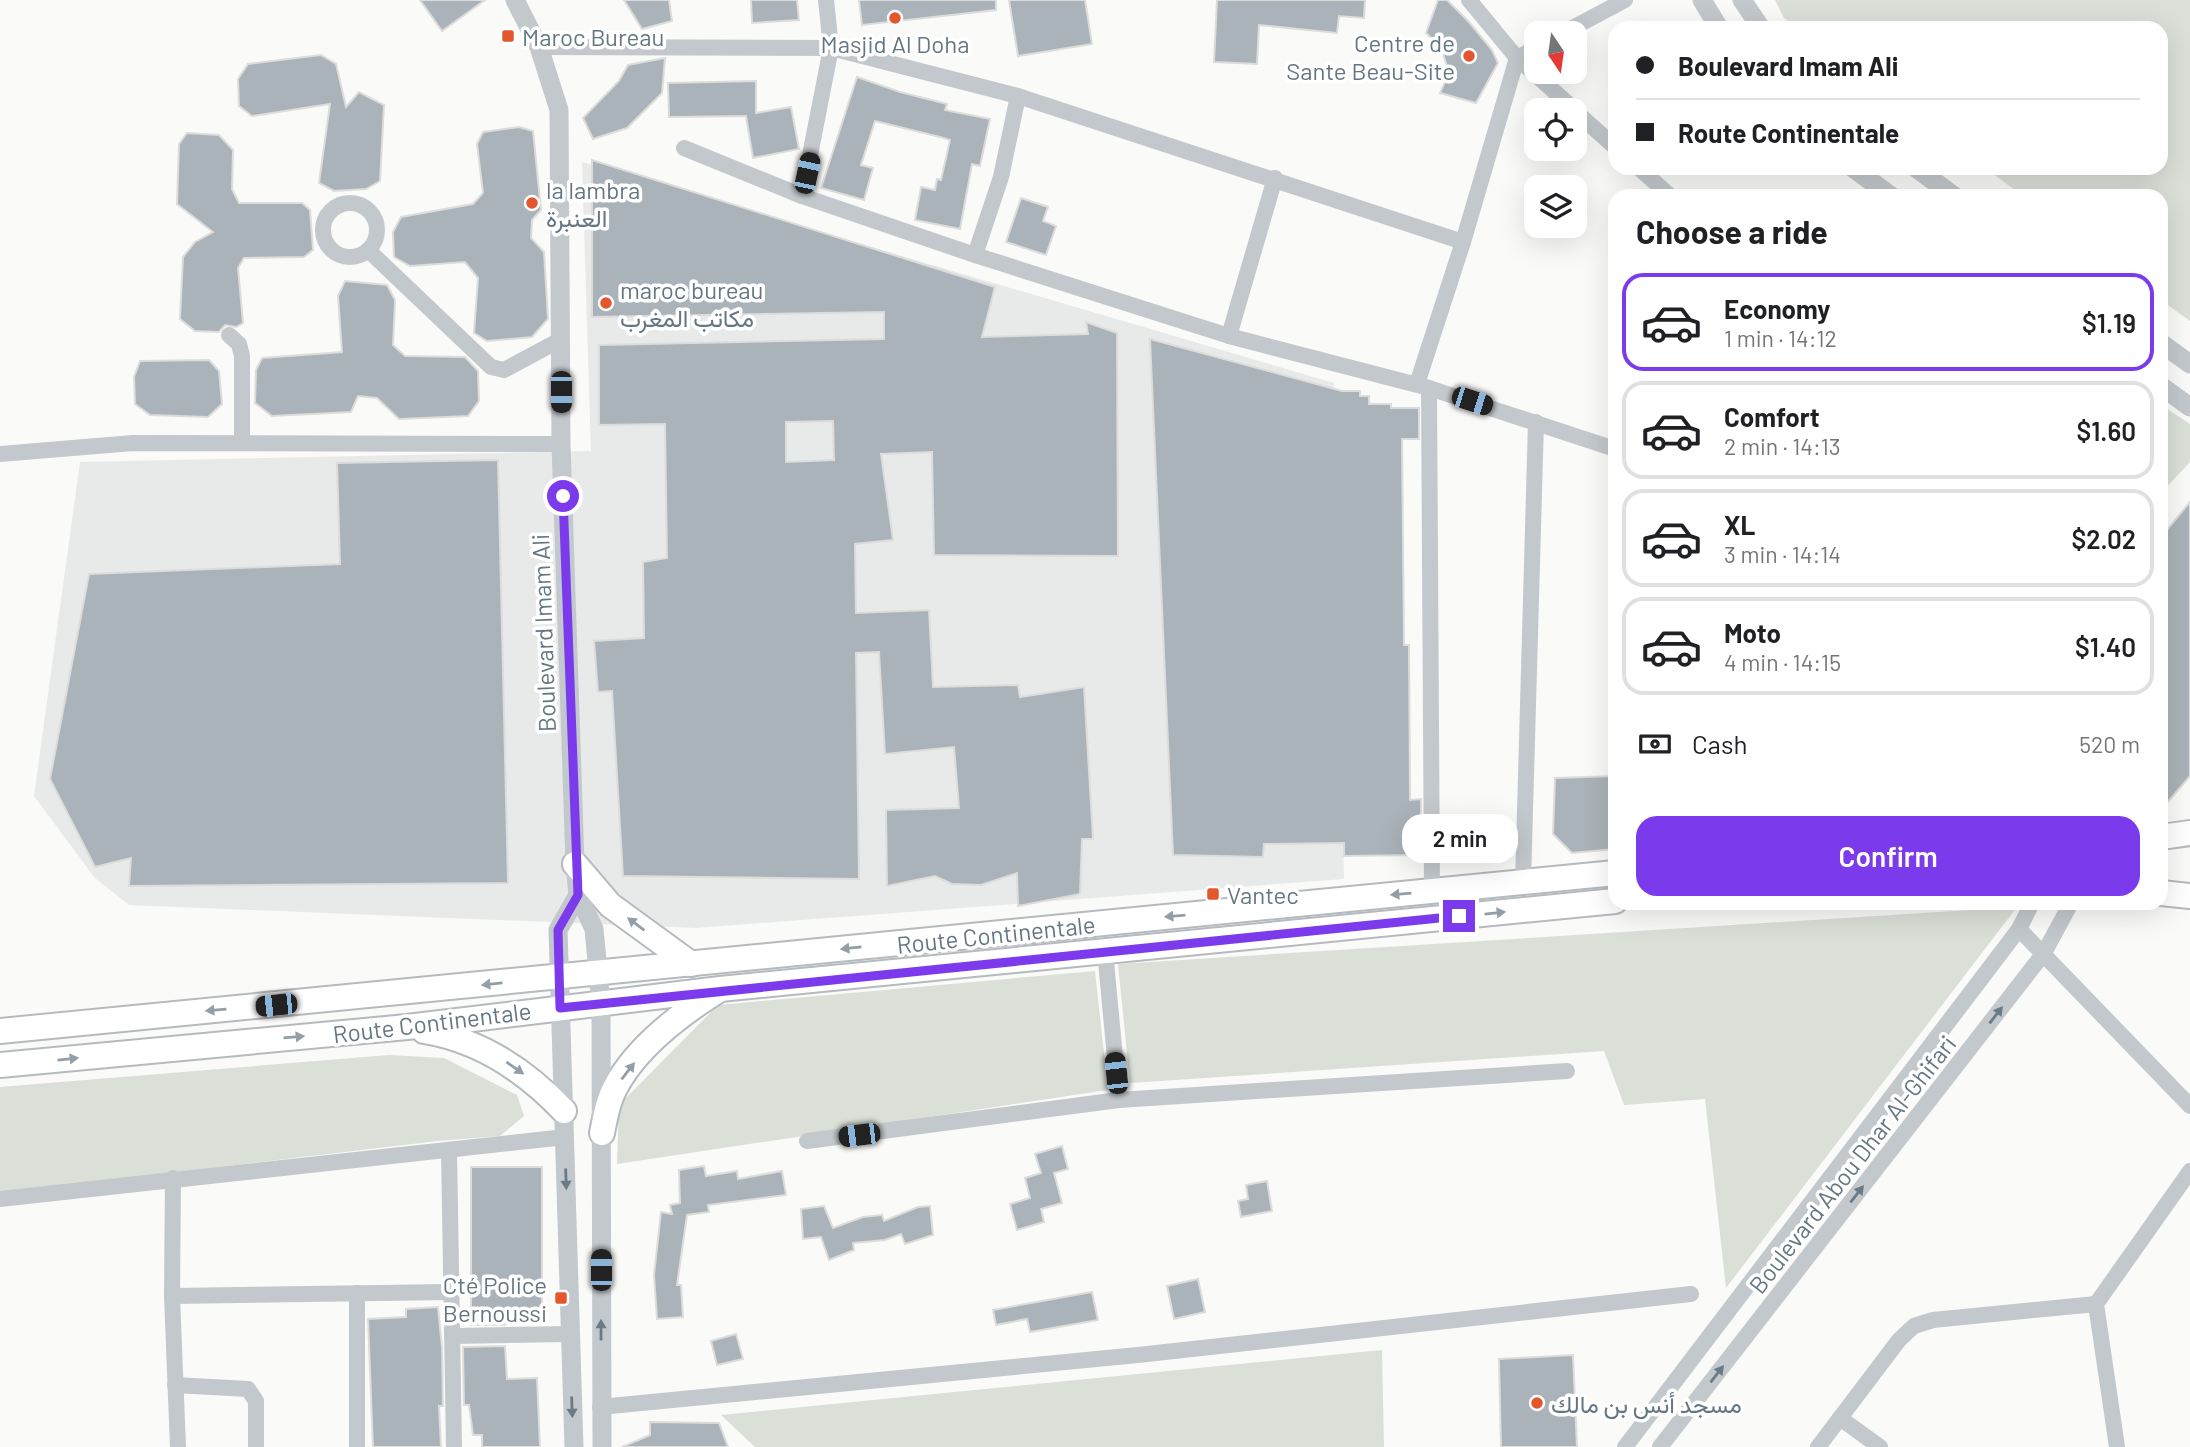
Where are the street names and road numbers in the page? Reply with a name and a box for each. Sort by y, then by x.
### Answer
street label: Boulevard Imam Ali [525,533,561,733]
street label: Route Continentale [895,909,1097,959]
street label: Route Continentale [331,995,533,1049]
street label: Boulevard Abou Dhar Al-Ghifari [1742,1029,1962,1299]

